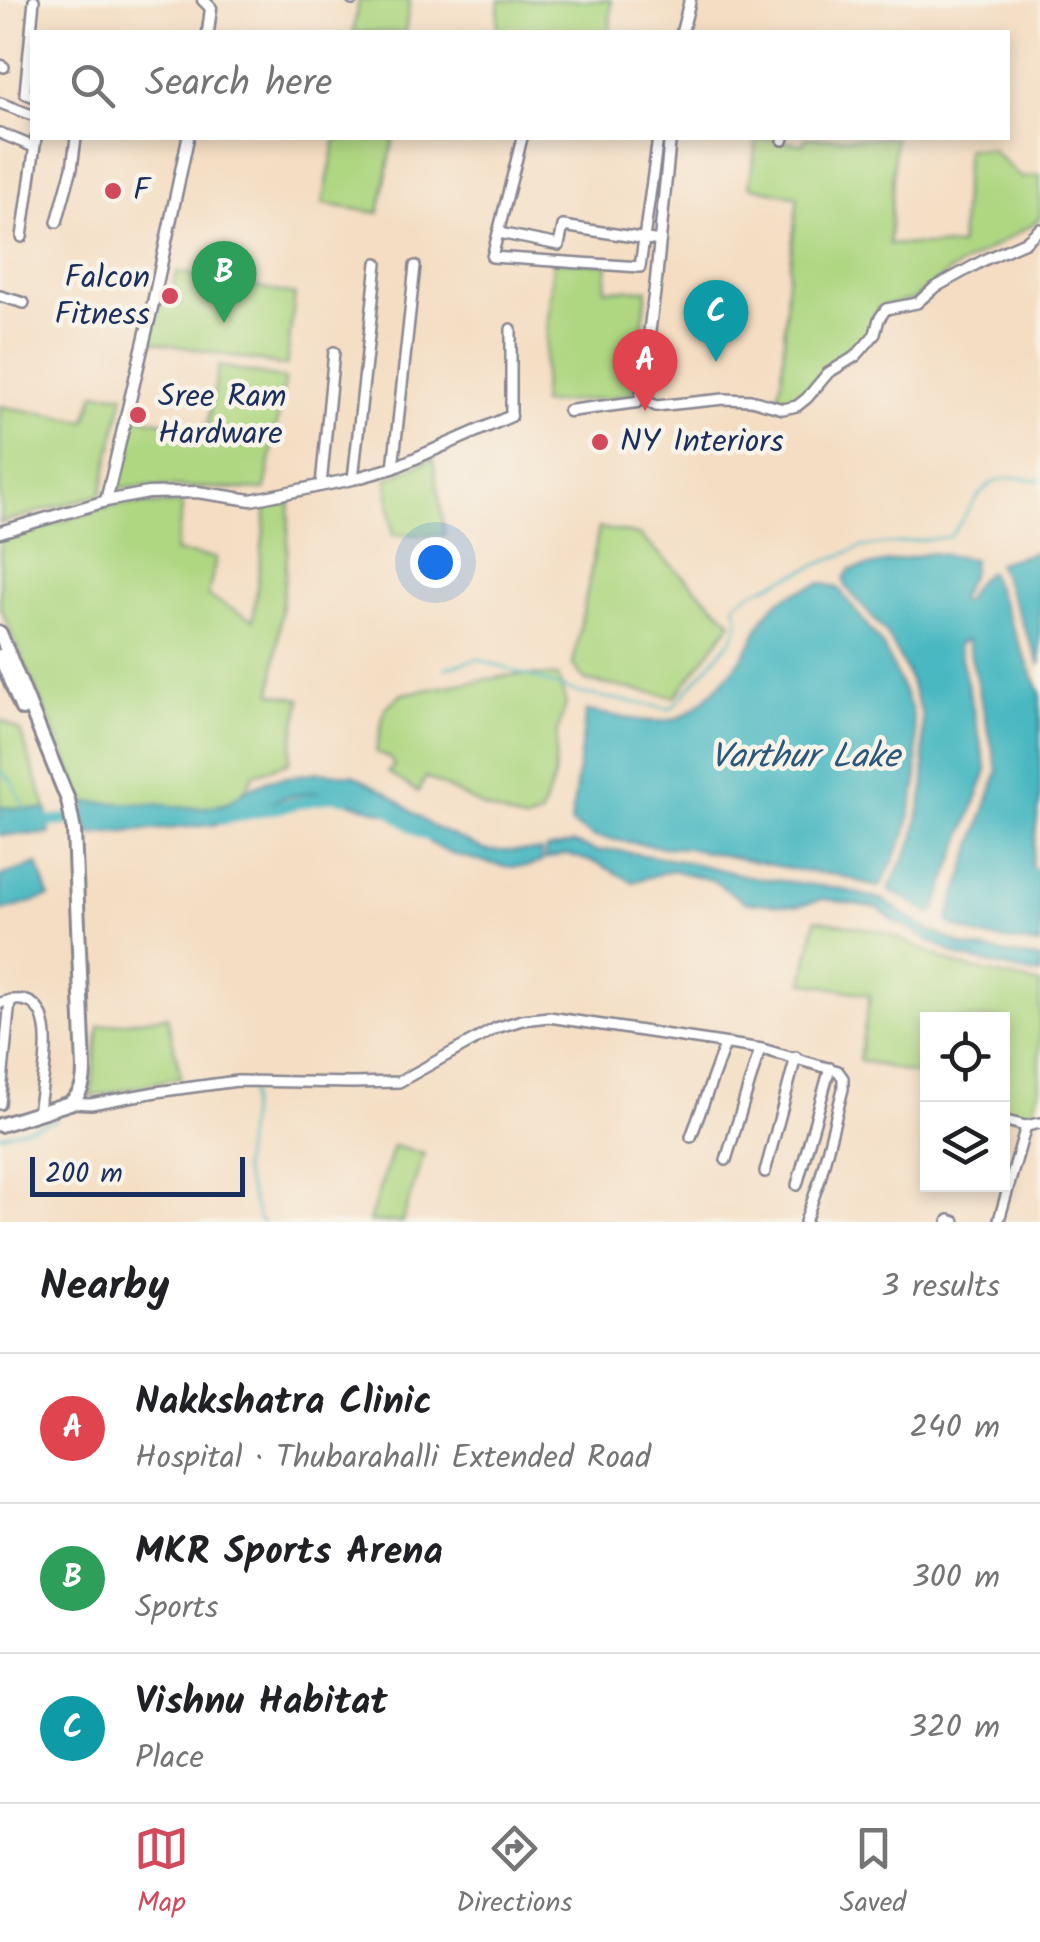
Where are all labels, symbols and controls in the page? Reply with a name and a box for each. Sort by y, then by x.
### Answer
search box [30,30,1010,140]
text: Search here [145,55,332,115]
icon: search [65,58,120,113]
place label: F [133,166,152,217]
marker: F [102,180,124,202]
pin: B [192,240,256,323]
place label: Falcon Fitness [55,253,150,341]
pin: C [684,280,748,362]
marker: Falcon Fitness [159,285,181,307]
pin: A [612,328,678,411]
place label: Sree Ram Hardware [158,372,286,460]
marker: Sree Ram Hardware [127,404,149,426]
place label: NY Interiors [620,417,784,468]
marker: NY Interiors [589,431,611,453]
your location [410,537,461,588]
water label: Varthur Lake [710,730,903,786]
map controls [920,1012,1010,1192]
button: locate [920,1012,1010,1102]
button: layers [920,1102,1010,1192]
scale bar [30,1152,245,1196]
text: 200 m [45,1152,123,1197]
text: Nearby [40,1254,169,1321]
text: 3 results [881,1262,1000,1313]
text: Nakkshatra Clinic [135,1373,432,1433]
text: A [62,1403,83,1454]
text: 240 m [909,1403,1000,1454]
text: Hospital · Thubarahalli Extended Road [135,1433,651,1484]
text: MKR Sports Arena [135,1523,443,1583]
text: B [63,1553,82,1604]
text: 300 m [911,1553,1000,1604]
text: Sports [135,1583,218,1634]
text: Vishnu Habitat [135,1673,388,1733]
text: C [63,1703,82,1754]
text: 320 m [909,1703,1000,1754]
text: Place [135,1733,204,1784]
tab: Map [134,1821,189,1926]
tab: Directions [456,1821,572,1926]
tab: Saved [840,1821,906,1926]

